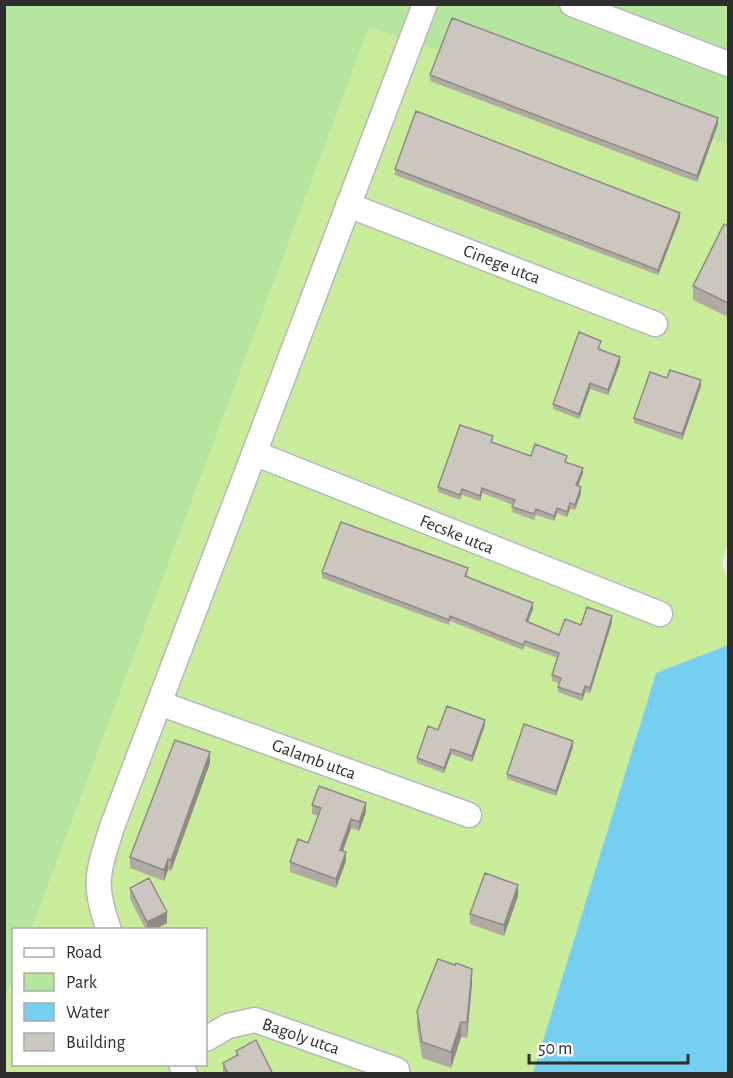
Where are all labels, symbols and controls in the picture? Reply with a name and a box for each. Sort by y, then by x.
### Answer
street label: Cinege utca [461,242,543,288]
street label: Fecske utca [417,512,496,558]
street label: Galamb utca [269,736,358,783]
legend [12,928,207,1066]
text: Road [66,944,102,962]
text: Park [66,974,98,992]
text: Water [66,1004,109,1022]
street label: Bagoly utca [260,1015,342,1059]
scale bar [529,1027,688,1065]
text: Building [66,1034,126,1052]
text: 50 m [538,1040,572,1058]

